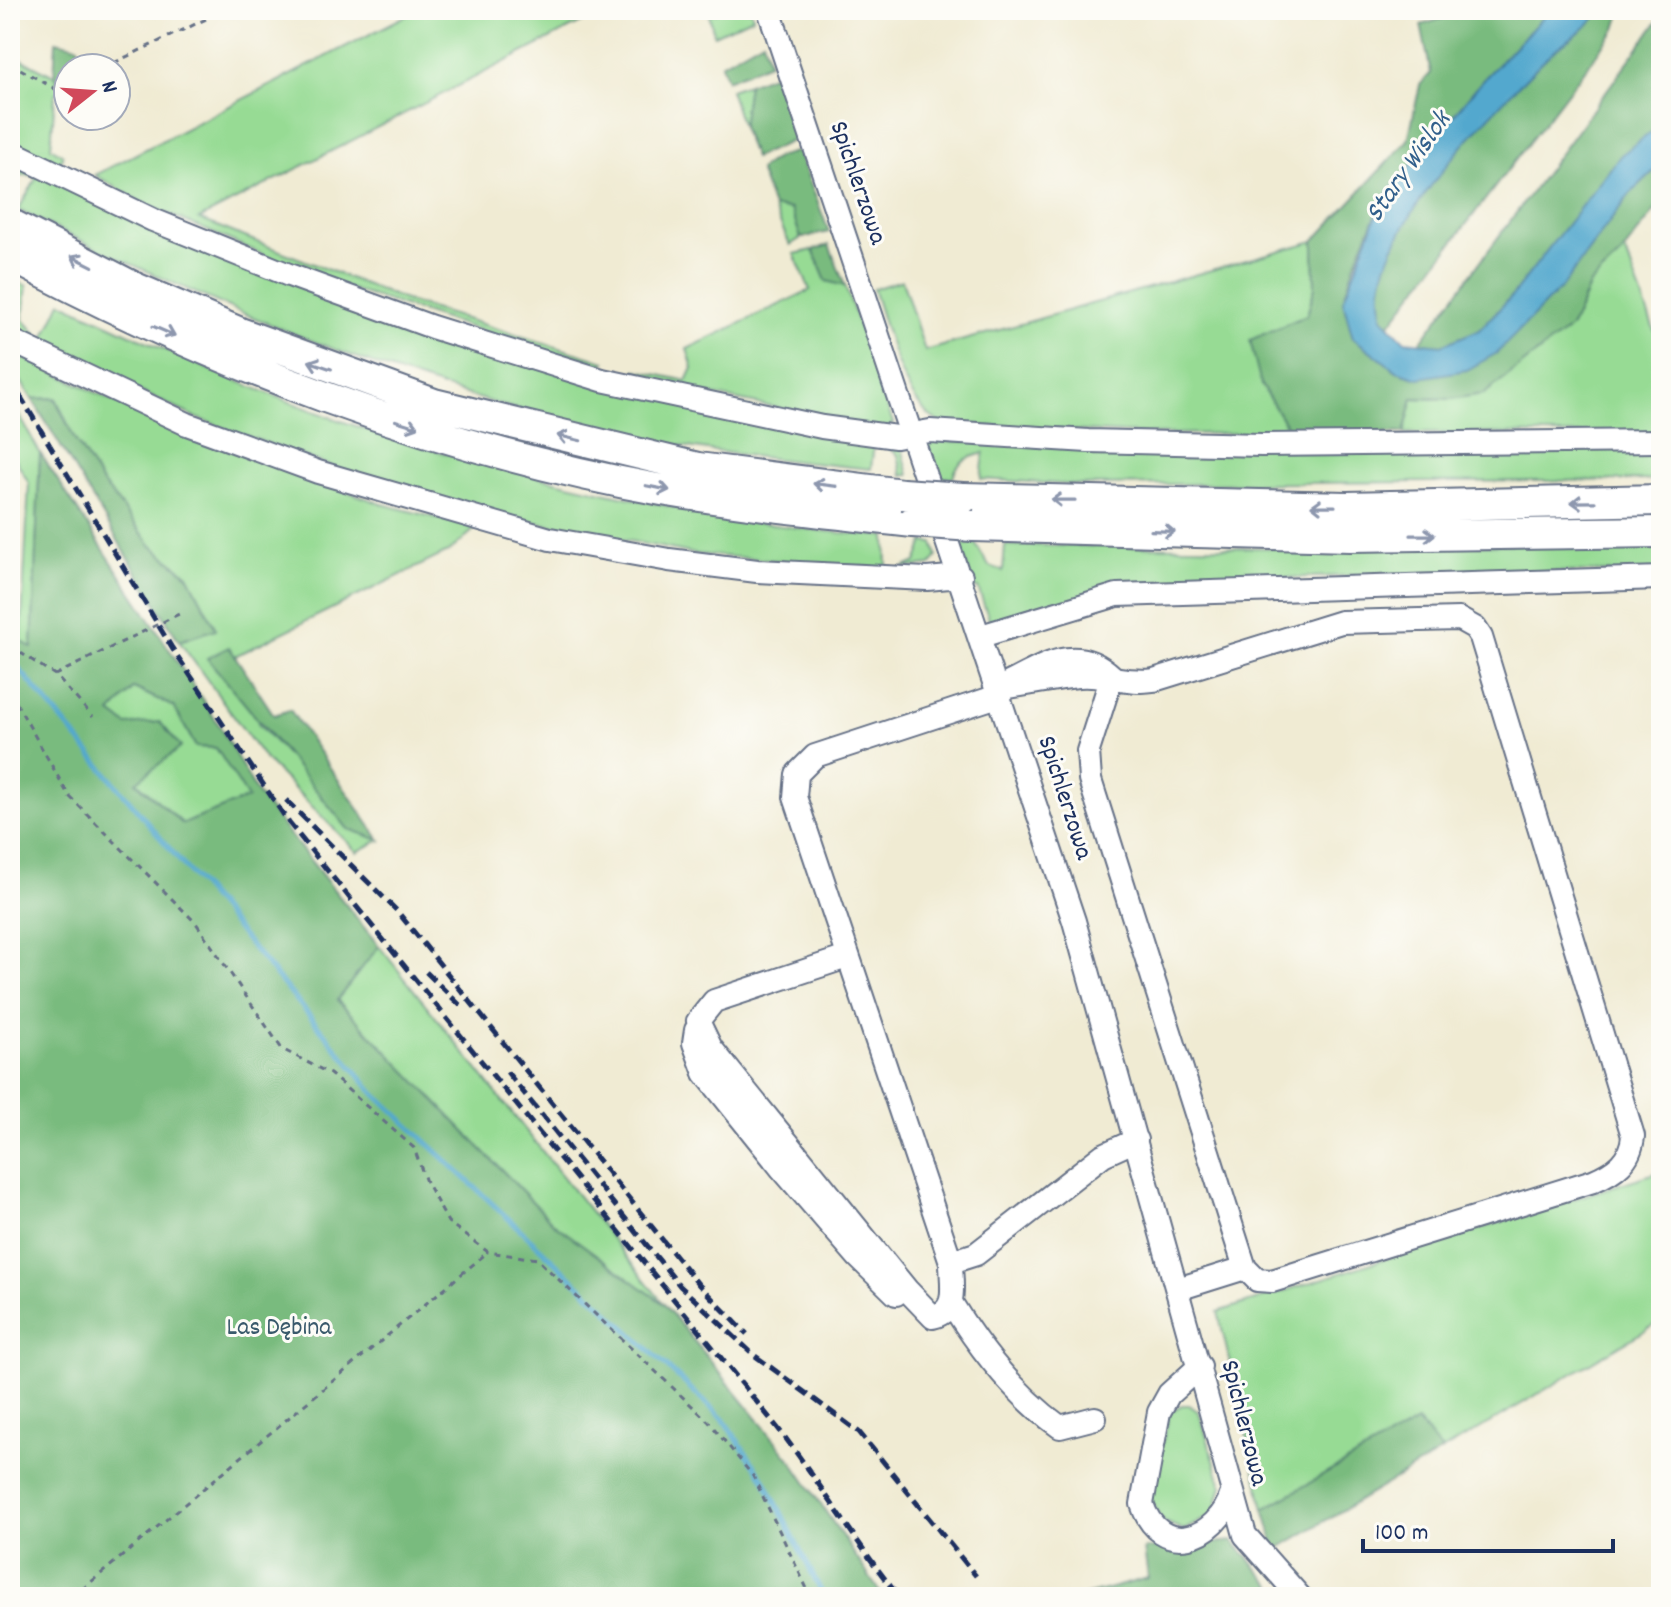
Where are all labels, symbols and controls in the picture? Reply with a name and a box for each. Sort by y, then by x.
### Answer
north arrow [52,52,132,132]
text: N [91,77,124,97]
water label: Stary Wislok [1357,102,1464,232]
street label: Spichlerzowa [819,116,896,250]
one-way arrow [71,252,94,268]
one-way arrow [151,324,176,339]
one-way arrow [308,356,333,371]
one-way arrow [393,417,419,432]
one-way arrow [557,430,583,445]
one-way arrow [812,478,839,493]
one-way arrow [645,482,671,497]
one-way arrow [1050,493,1077,508]
one-way arrow [1570,494,1597,509]
one-way arrow [1310,498,1337,514]
one-way arrow [1149,524,1176,539]
one-way arrow [1409,527,1436,543]
street label: Spichlerzowa [1027,731,1102,865]
park label: Las Dębina [227,1310,332,1347]
street label: Spichlerzowa [1210,1356,1277,1490]
scale bar [1363,1503,1613,1553]
text: 100 m [1375,1517,1428,1551]

